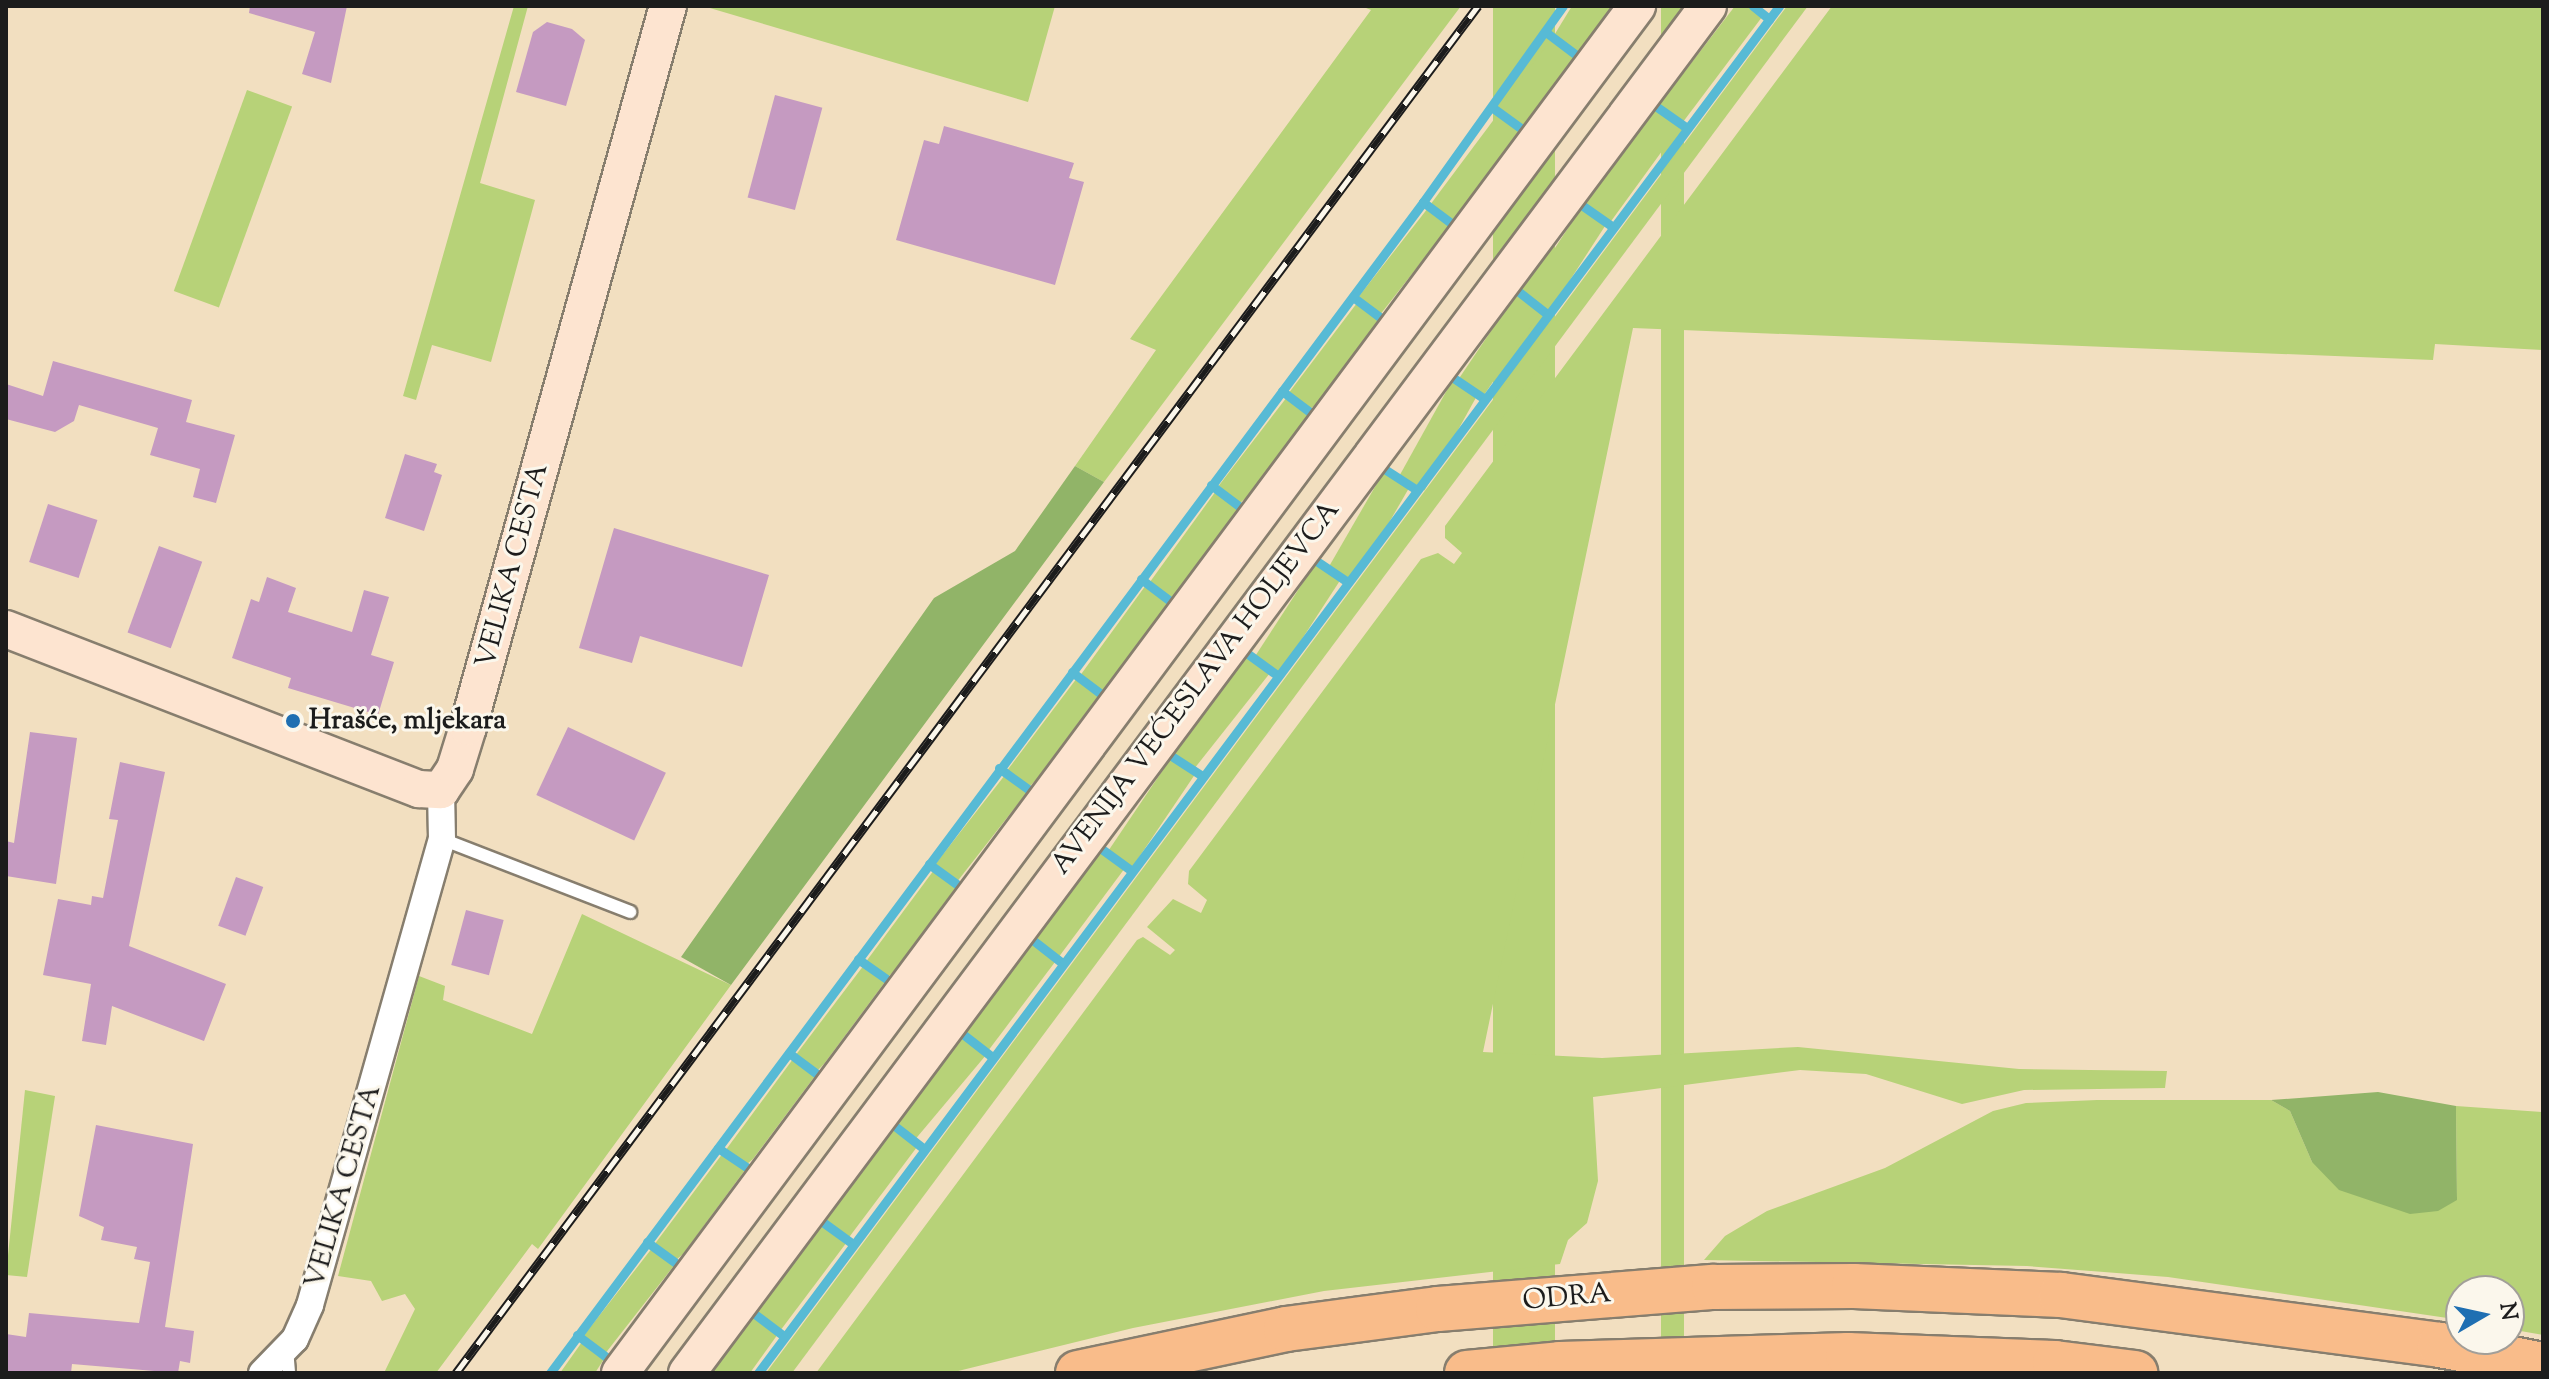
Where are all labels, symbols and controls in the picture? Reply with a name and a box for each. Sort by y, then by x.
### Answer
street label: VELIKA CESTA [470,460,556,672]
street label: AVENIJA VEĆESLAVA HOLJEVCA [1045,495,1347,881]
place label: Hrašće, mljekara [309,704,506,738]
marker: Hrašće, mljekara [284,712,302,730]
street label: VELIKA CESTA [299,1081,389,1293]
north arrow [2445,1275,2525,1355]
street label: ODRA [1521,1277,1613,1319]
text: N [2490,1300,2524,1323]

